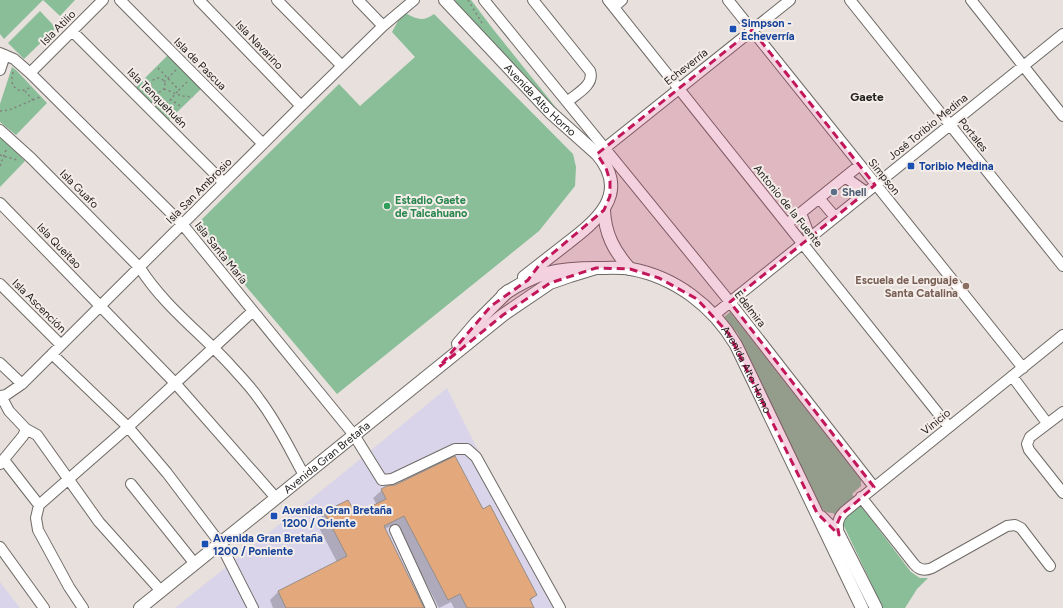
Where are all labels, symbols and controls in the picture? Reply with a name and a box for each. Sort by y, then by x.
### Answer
street label: Isla Atilio [38,8,78,48]
place label: Simpson - Echeverría [741,17,795,43]
street label: Isla Navarino [232,18,286,72]
marker: Simpson - Echeverría [728,24,738,34]
street label: Isla de Pascua [171,35,229,93]
street label: Echeverría [662,46,710,88]
street label: Avenida Alto Horno [502,61,579,139]
street label: Isla Tenquehuén [124,65,190,131]
district label: Gaete [850,90,884,104]
street label: José Toribio Medina [886,91,970,163]
street label: Portales [955,116,991,154]
street label: Isla San Ambrosio [163,155,235,227]
street label: Simpson [865,156,903,198]
place label: Toribio Medina [919,160,994,173]
marker: Toribio Medina [906,161,916,171]
street label: Antonio de la Fuente [751,162,825,250]
street label: Isla Guafo [57,167,101,211]
place label: Shell [842,186,867,199]
marker: Shell [829,187,839,197]
place label: Estadio Gaete de Talcahuano [395,194,468,220]
marker: Estadio Gaete de Talcahuano [382,201,392,211]
street label: Isla Santa María [192,219,250,287]
street label: Isla Queitao [34,221,84,271]
place label: Escuela de Lenguaje Santa Catalina [855,274,958,300]
street label: Isla Ascención [9,276,69,336]
marker: Escuela de Lenguaje Santa Catalina [961,281,971,291]
street label: Edelmira [732,288,768,330]
street label: Avenida Alto Horno [719,323,774,415]
street label: Vinicio [919,406,953,438]
street label: Avenida Gran Bretaña [281,419,372,496]
place label: Avenida Gran Bretaña 1200 / Oriente [282,504,392,530]
marker: Avenida Gran Bretaña 1200 / Oriente [269,511,279,521]
place label: Avenida Gran Bretaña 1200 / Poniente [213,532,323,558]
marker: Avenida Gran Bretaña 1200 / Poniente [200,539,210,549]

